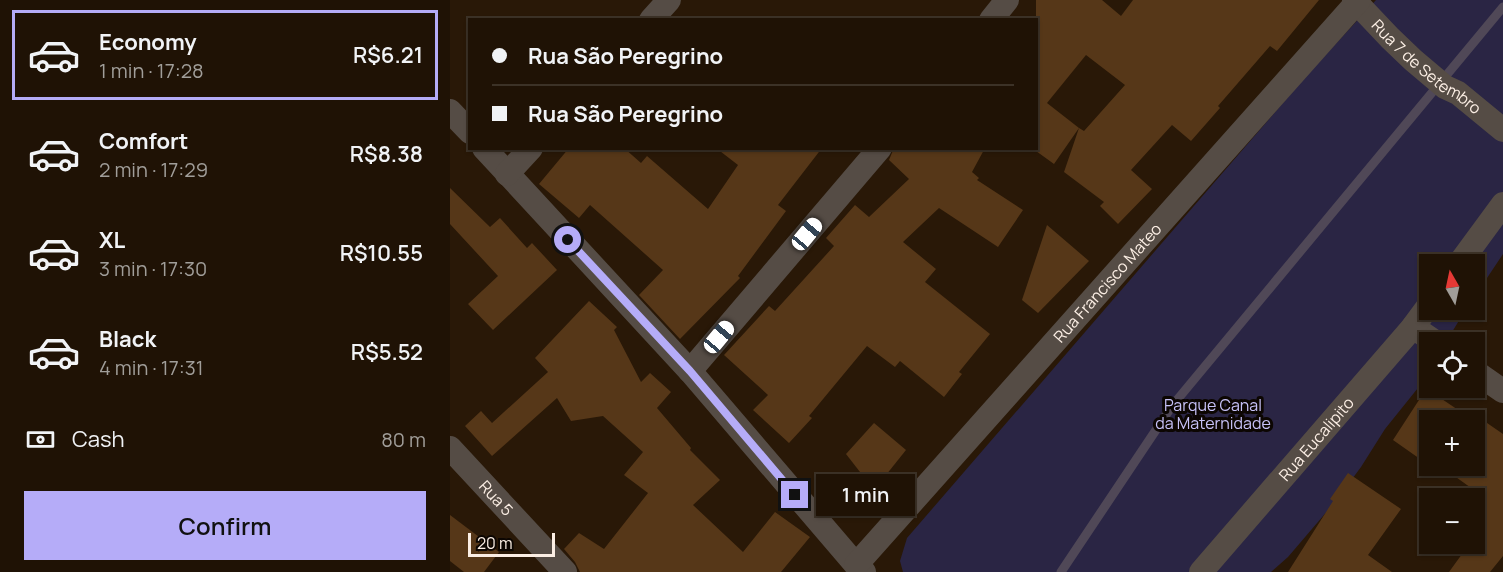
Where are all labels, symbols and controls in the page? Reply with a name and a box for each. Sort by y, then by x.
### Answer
street label: Rua 7 de Setembro [1367,14,1486,119]
text: Economy [99,27,197,57]
icon: car [27,28,81,82]
text: R$6.21 [353,40,423,70]
text: Rua São Peregrino [528,41,723,71]
text: 1 min · 17:28 [99,57,204,84]
text: Rua São Peregrino [528,99,723,129]
text: Comfort [99,126,188,156]
icon: car [27,127,81,181]
text: R$8.38 [350,139,423,169]
text: 2 min · 17:29 [99,156,208,183]
car [789,214,825,254]
street label: Rua Francisco Mateo [1048,218,1166,347]
text: XL [99,225,125,255]
icon: car [27,226,81,280]
route start [554,226,581,253]
text: R$10.55 [340,238,423,268]
north arrow [1419,254,1485,320]
map controls [1419,254,1485,554]
text: 3 min · 17:30 [99,255,207,282]
car [701,317,737,357]
text: Black [99,324,156,354]
icon: car [27,325,81,379]
button: locate [1419,332,1485,398]
text: R$5.52 [351,337,423,367]
text: 4 min · 17:31 [99,354,204,381]
street label: Rua Eucalipito [1274,392,1359,486]
park label: Parque Canal da Maternidade [1155,394,1271,434]
button: + [1419,410,1485,476]
icon: cash [24,423,57,456]
text: Cash [72,424,125,454]
text: 80 m [381,426,426,453]
callout: 1 min [816,474,915,516]
street label: Rua 5 [474,475,518,520]
route end [781,481,808,508]
text: 1 min [842,481,889,508]
button: − [1419,488,1485,554]
button: Confirm [24,491,426,560]
scale bar [468,530,555,558]
text: 20 m [477,532,513,554]

